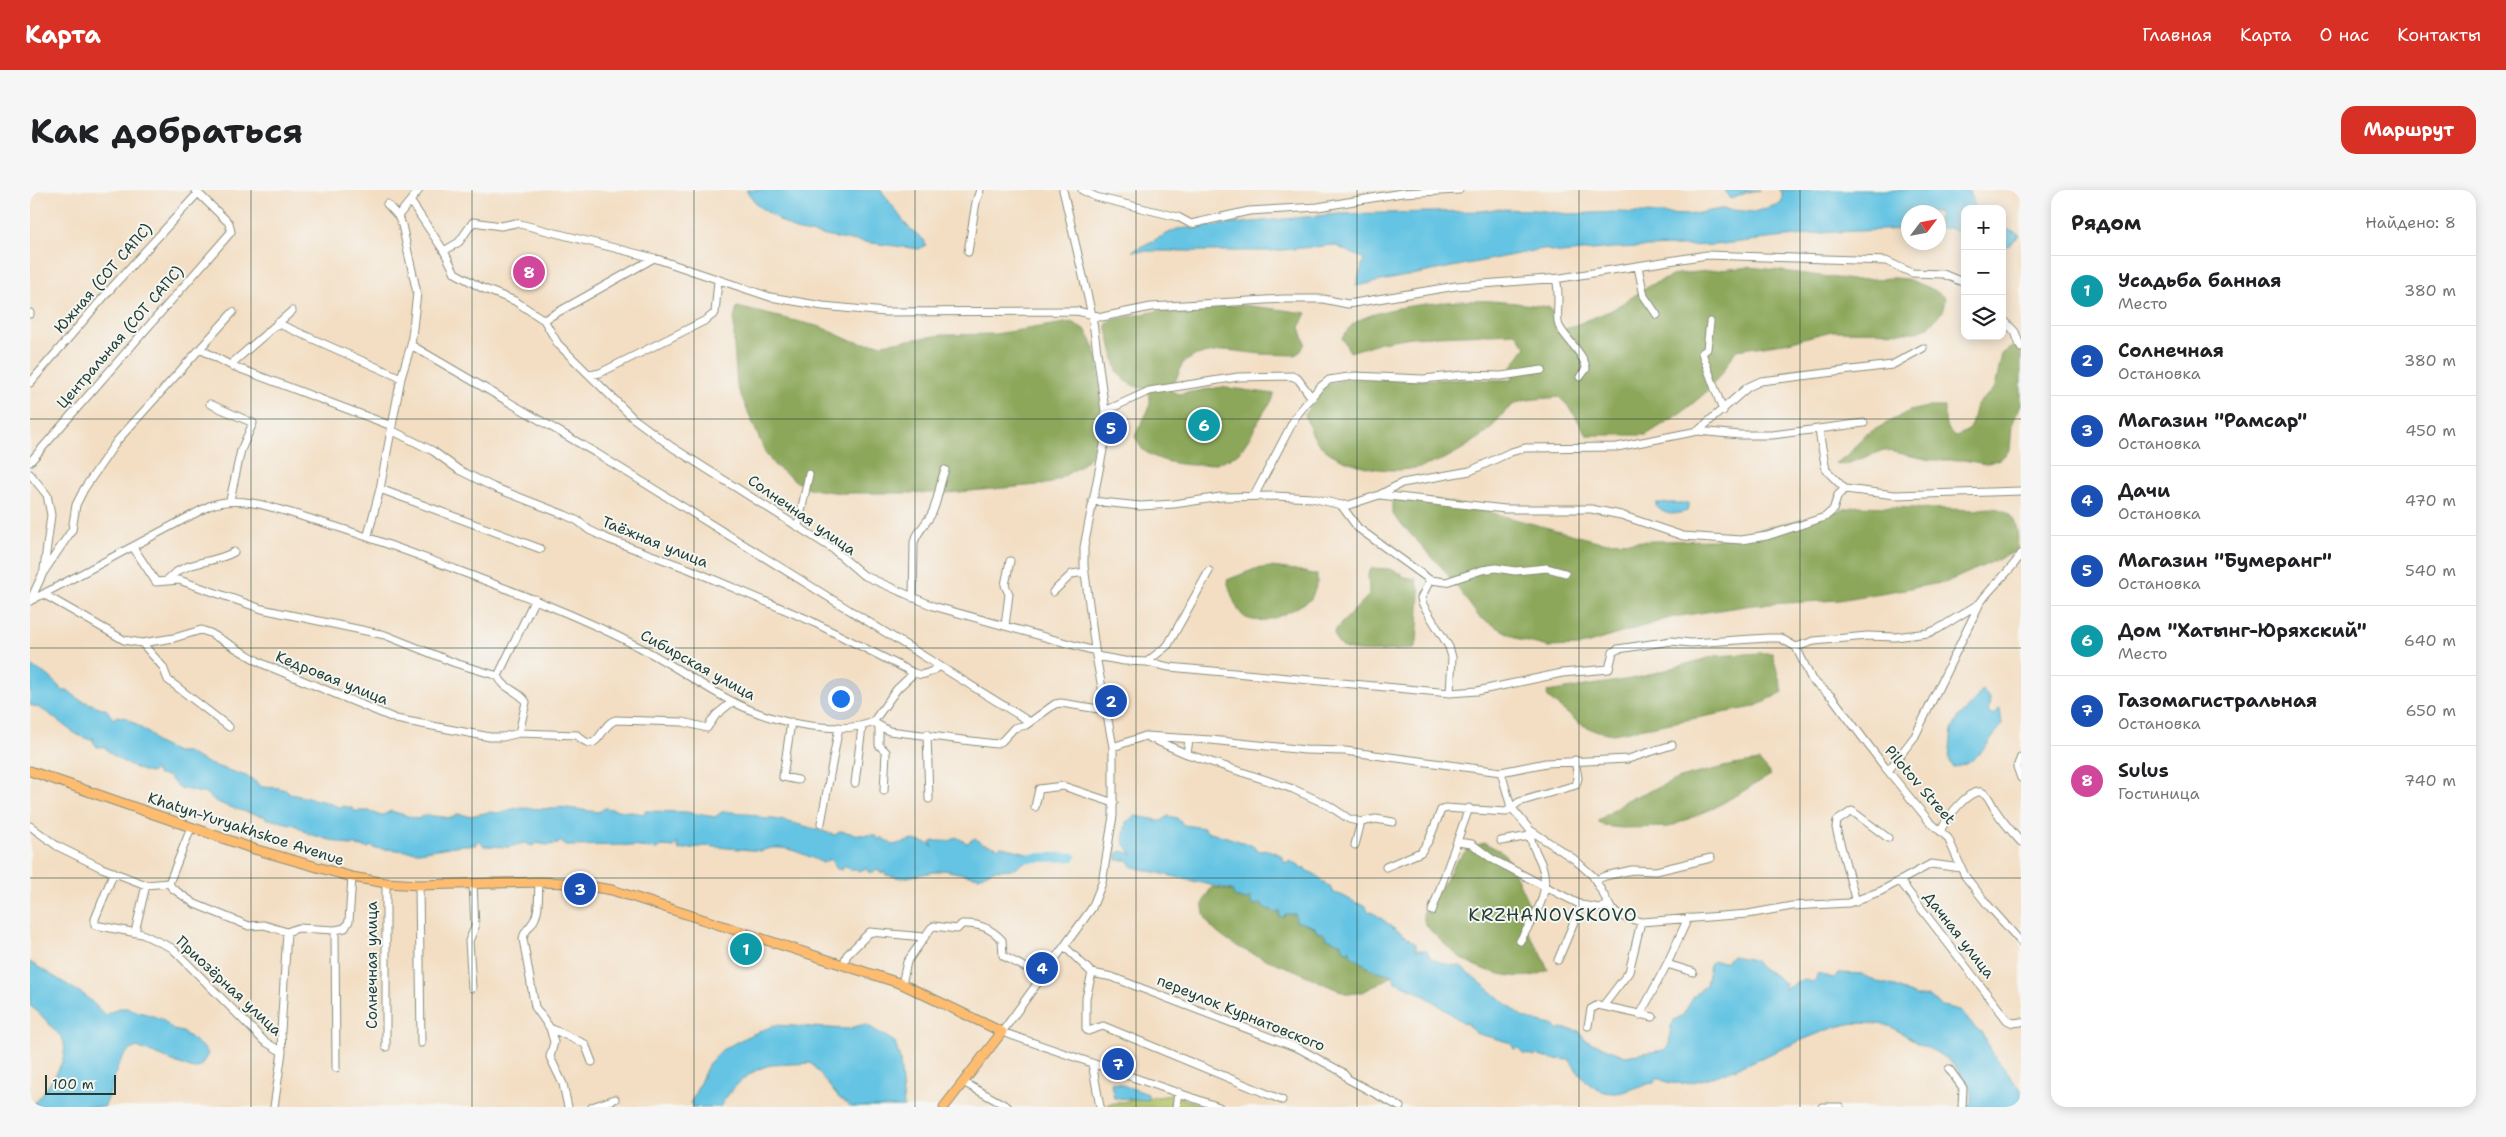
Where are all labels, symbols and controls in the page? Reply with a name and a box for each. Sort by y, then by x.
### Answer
text: Карта [25,19,101,51]
text: Главная [2142,23,2212,47]
text: Карта [2240,23,2292,47]
text: О нас [2320,23,2369,47]
text: Контакты [2397,23,2481,47]
button: Маршрут [2341,106,2476,154]
text: Как добраться [30,107,303,154]
north arrow [1901,205,1946,250]
map controls [1961,205,2006,340]
button: + [1961,205,2006,250]
text: Рядом [2071,209,2141,237]
text: Найдено: 8 [2365,212,2456,233]
street label: Южная (СОТ САПС) [50,219,156,337]
button: − [1961,250,2006,295]
pin: 8 [513,253,545,291]
street label: Центральная (СОТ САПС) [52,261,188,413]
text: Усадьба банная [2118,268,2282,293]
text: 1 [2083,280,2091,301]
text: 380 m [2404,280,2456,301]
text: Место [2118,293,2168,314]
button: layers [1961,295,2006,340]
text: Солнечная [2118,338,2224,363]
text: 2 [2081,350,2093,371]
text: 380 m [2404,350,2456,371]
text: Остановка [2118,363,2201,384]
pin: 6 [1188,406,1220,444]
text: Магазин "Рамсар" [2118,408,2307,433]
pin: 5 [1095,409,1127,447]
text: 3 [2081,420,2093,441]
text: 450 m [2405,420,2456,441]
text: Остановка [2118,433,2201,454]
street label: Солнечная улица [744,470,861,560]
text: Дачи [2118,478,2170,503]
text: 4 [2081,490,2093,511]
text: 470 m [2405,490,2456,511]
text: Остановка [2118,503,2201,524]
street label: Таёжная улица [599,512,712,573]
text: Магазин "Бумеранг" [2118,548,2332,573]
text: 5 [2082,560,2092,581]
text: 540 m [2405,560,2456,581]
text: Остановка [2118,573,2201,594]
text: Дом "Хатынг-Юряхский" [2118,618,2367,643]
street label: Сибирская улица [637,625,760,705]
text: 6 [2081,630,2093,651]
text: 640 m [2404,630,2456,651]
text: Место [2118,643,2168,664]
street label: Кедровая улица [273,646,392,710]
pin: 2 [1095,682,1127,720]
your location [828,686,854,712]
text: Газомагистральная [2118,688,2317,713]
text: 7 [2081,700,2093,721]
text: 650 m [2405,700,2456,721]
text: Остановка [2118,713,2201,734]
street label: Pilotov Street [1880,741,1960,829]
text: Sulus [2118,758,2169,783]
text: 8 [2081,770,2093,791]
text: 740 m [2404,770,2456,791]
text: Гостиница [2118,783,2200,804]
street label: Khatyn-Yuryakhskoe Avenue [145,788,347,870]
pin: 3 [564,870,596,908]
street label: Дачная улица [1919,888,2000,983]
street label: Солнечная улица [362,900,382,1029]
district label: KRZHANOVSKOVO [1468,903,1638,927]
pin: 1 [730,930,762,968]
street label: Приозёрная улица [172,932,287,1041]
pin: 4 [1026,949,1058,987]
street label: переулок Курнатовского [1154,970,1328,1056]
pin: 7 [1102,1045,1134,1083]
scale bar [45,1072,116,1095]
text: 100 m [52,1075,94,1093]

